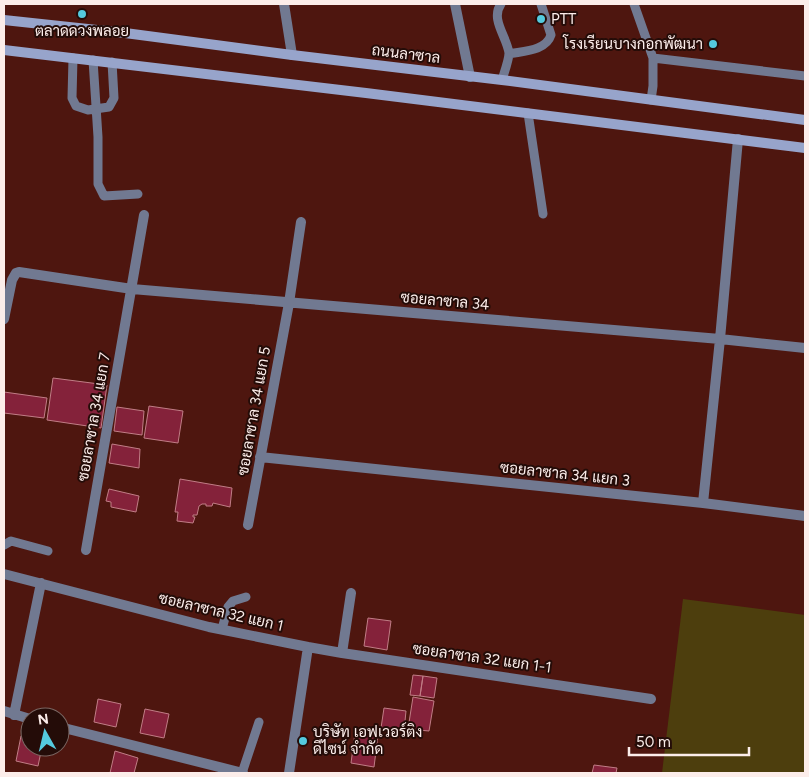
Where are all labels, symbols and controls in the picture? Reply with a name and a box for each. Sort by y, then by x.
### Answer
marker: ตลาดดวงพลอย [76,8,88,20]
place label: PTT [551,10,577,28]
marker: PTT [535,13,547,25]
place label: ตลาดดวงพลอย [35,22,129,40]
place label: โรงเรียนบางกอกพัฒนา [562,34,703,53]
marker: โรงเรียนบางกอกพัฒนา [707,38,719,50]
street label: ถนนลาซาล [371,41,441,67]
street label: ซอยลาซาล 34 [400,288,490,314]
street label: ซอยลาซาล 34 แยก 5 [234,345,274,477]
street label: ซอยลาซาล 34 แยก 7 [74,351,114,483]
street label: ซอยลาซาล 34 แยก 3 [499,458,631,490]
street label: ซอยลาซาล 32 แยก 1 [157,589,285,635]
street label: ซอยลาซาล 32 แยก 1-1 [411,639,553,677]
north arrow [20,707,70,757]
text: N [37,710,50,729]
place label: บริษัท เอฟเวอร์ติง ดีไซน์ จำกัด [313,722,422,758]
scale bar [629,724,749,756]
text: 50 m [636,733,671,751]
marker: บริษัท เอฟเวอร์ติง ดีไซน์ จำกัด [297,735,309,747]

